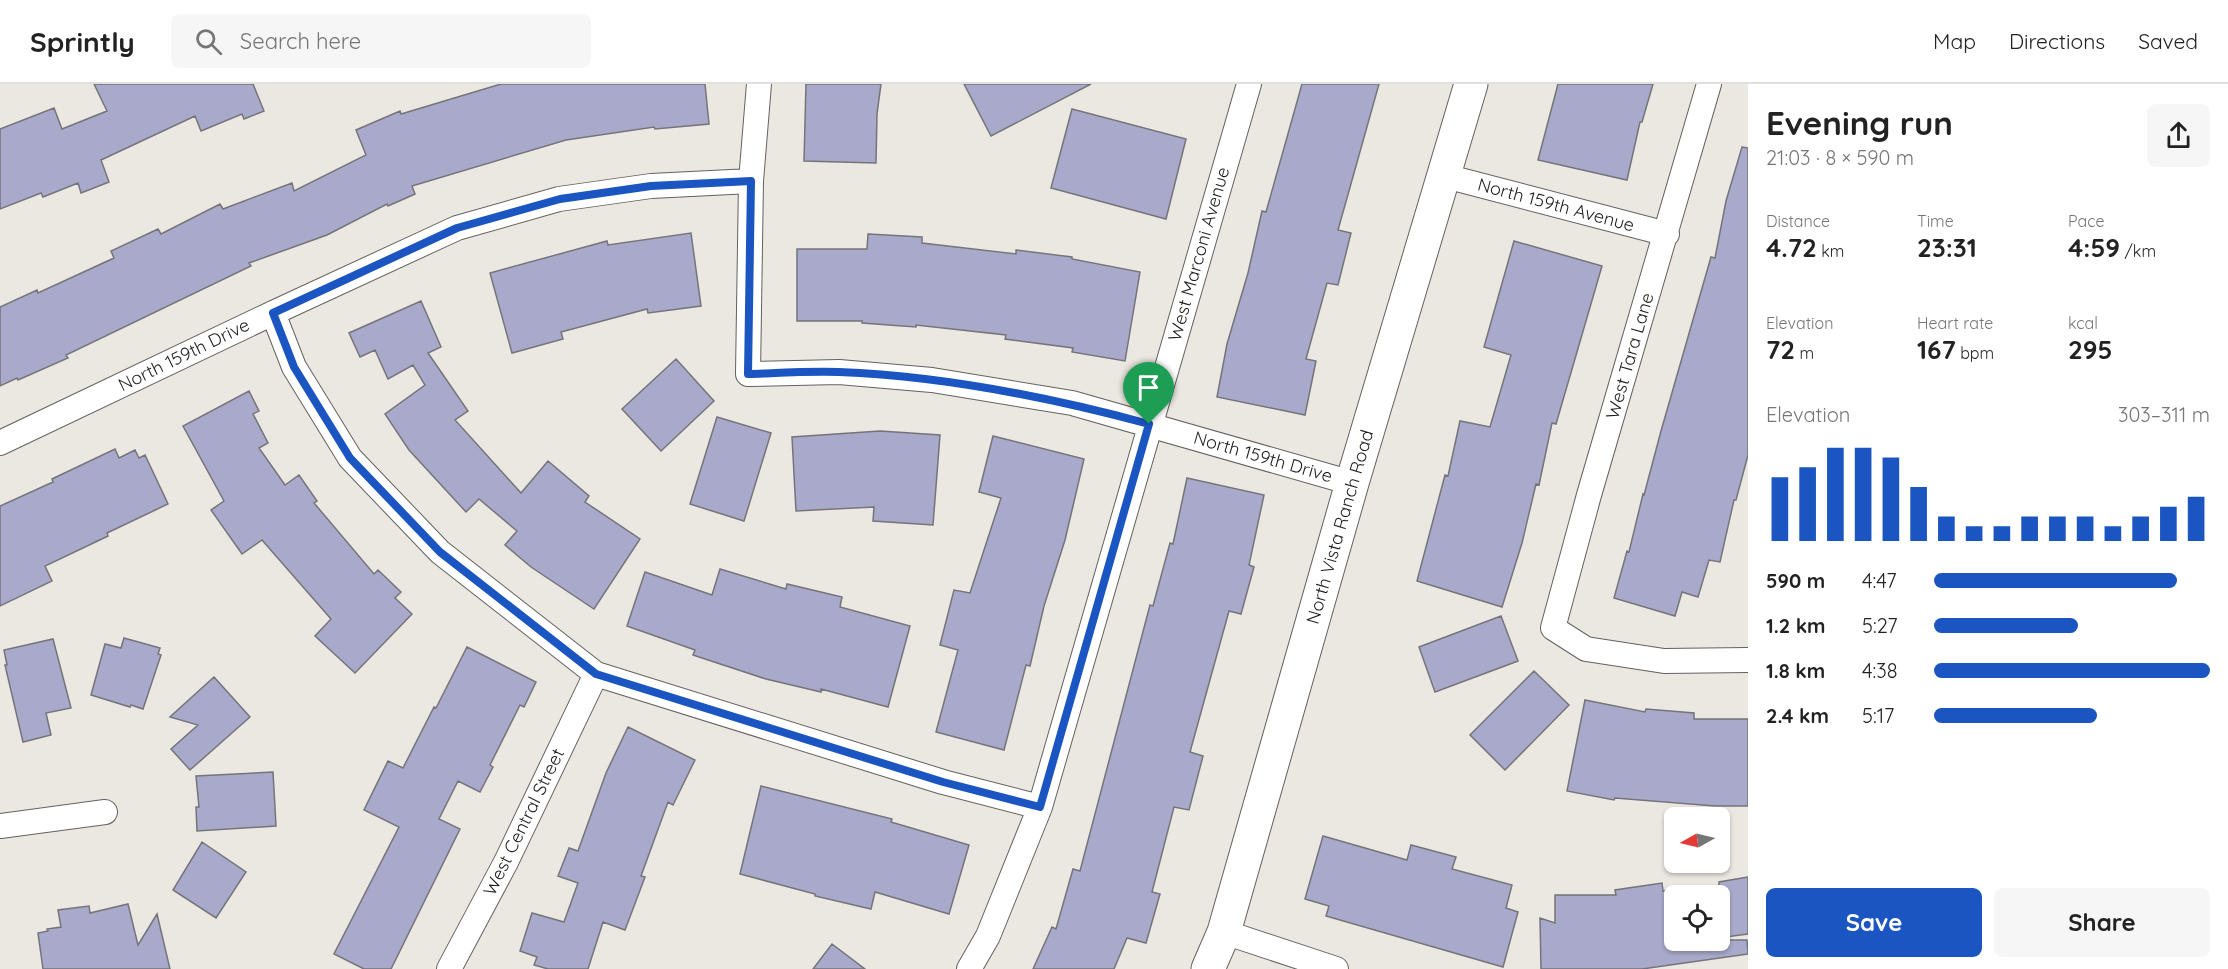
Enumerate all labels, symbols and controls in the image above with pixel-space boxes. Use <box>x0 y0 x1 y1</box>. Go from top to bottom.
search box <box>171 14 591 68</box>
text: Sprintly <box>30 24 135 59</box>
icon: search <box>192 25 225 58</box>
text: Search here <box>240 27 361 55</box>
text: Map <box>1933 28 1976 54</box>
text: Directions <box>2009 28 2105 54</box>
text: Saved <box>2138 28 2198 54</box>
text: Evening run <box>1766 102 1953 143</box>
button: share <box>2147 104 2210 167</box>
text: 21:03 · 8 × 590 m <box>1766 145 1914 170</box>
street label: West Marconi Avenue <box>1163 164 1234 344</box>
street label: North 159th Avenue <box>1475 173 1637 237</box>
text: Distance <box>1766 211 1830 231</box>
text: Time <box>1917 211 1954 231</box>
text: Pace <box>2068 211 2104 231</box>
text: 4.72 <box>1766 231 1817 264</box>
text: 23:31 <box>1917 231 1977 264</box>
text: 4:59 <box>2068 231 2120 264</box>
text: km <box>1817 241 1844 261</box>
text: /km <box>2120 241 2156 261</box>
street label: West Tara Lane <box>1601 290 1659 422</box>
street label: North 159th Drive <box>114 313 253 396</box>
text: Elevation <box>1766 313 1833 333</box>
text: Heart rate <box>1917 313 1993 333</box>
text: kcal <box>2068 313 2098 333</box>
text: 72 <box>1766 333 1795 366</box>
text: 167 <box>1917 333 1956 366</box>
text: 295 <box>2068 333 2113 366</box>
text: m <box>1795 343 1814 363</box>
text: bpm <box>1956 343 1994 363</box>
pin <box>1123 362 1174 424</box>
icon: arrive <box>1132 371 1165 404</box>
text: Elevation <box>1766 402 1850 427</box>
text: 303–311 m <box>2118 402 2210 427</box>
street label: North 159th Drive <box>1191 426 1335 487</box>
street label: North Vista Ranch Road <box>1301 427 1378 627</box>
text: 590 m <box>1766 568 1825 593</box>
text: 4:47 <box>1862 568 1896 593</box>
text: 1.2 km <box>1766 613 1826 638</box>
text: 5:27 <box>1862 613 1898 638</box>
text: 1.8 km <box>1766 658 1825 683</box>
text: 4:38 <box>1862 658 1898 683</box>
text: 2.4 km <box>1766 703 1829 728</box>
text: 5:17 <box>1862 703 1894 728</box>
street label: West Central Street <box>478 744 569 899</box>
north arrow <box>1664 807 1730 873</box>
map controls <box>1664 807 1730 951</box>
button: locate <box>1664 885 1730 951</box>
button: Save <box>1766 888 1982 957</box>
button: Share <box>1994 888 2210 957</box>

